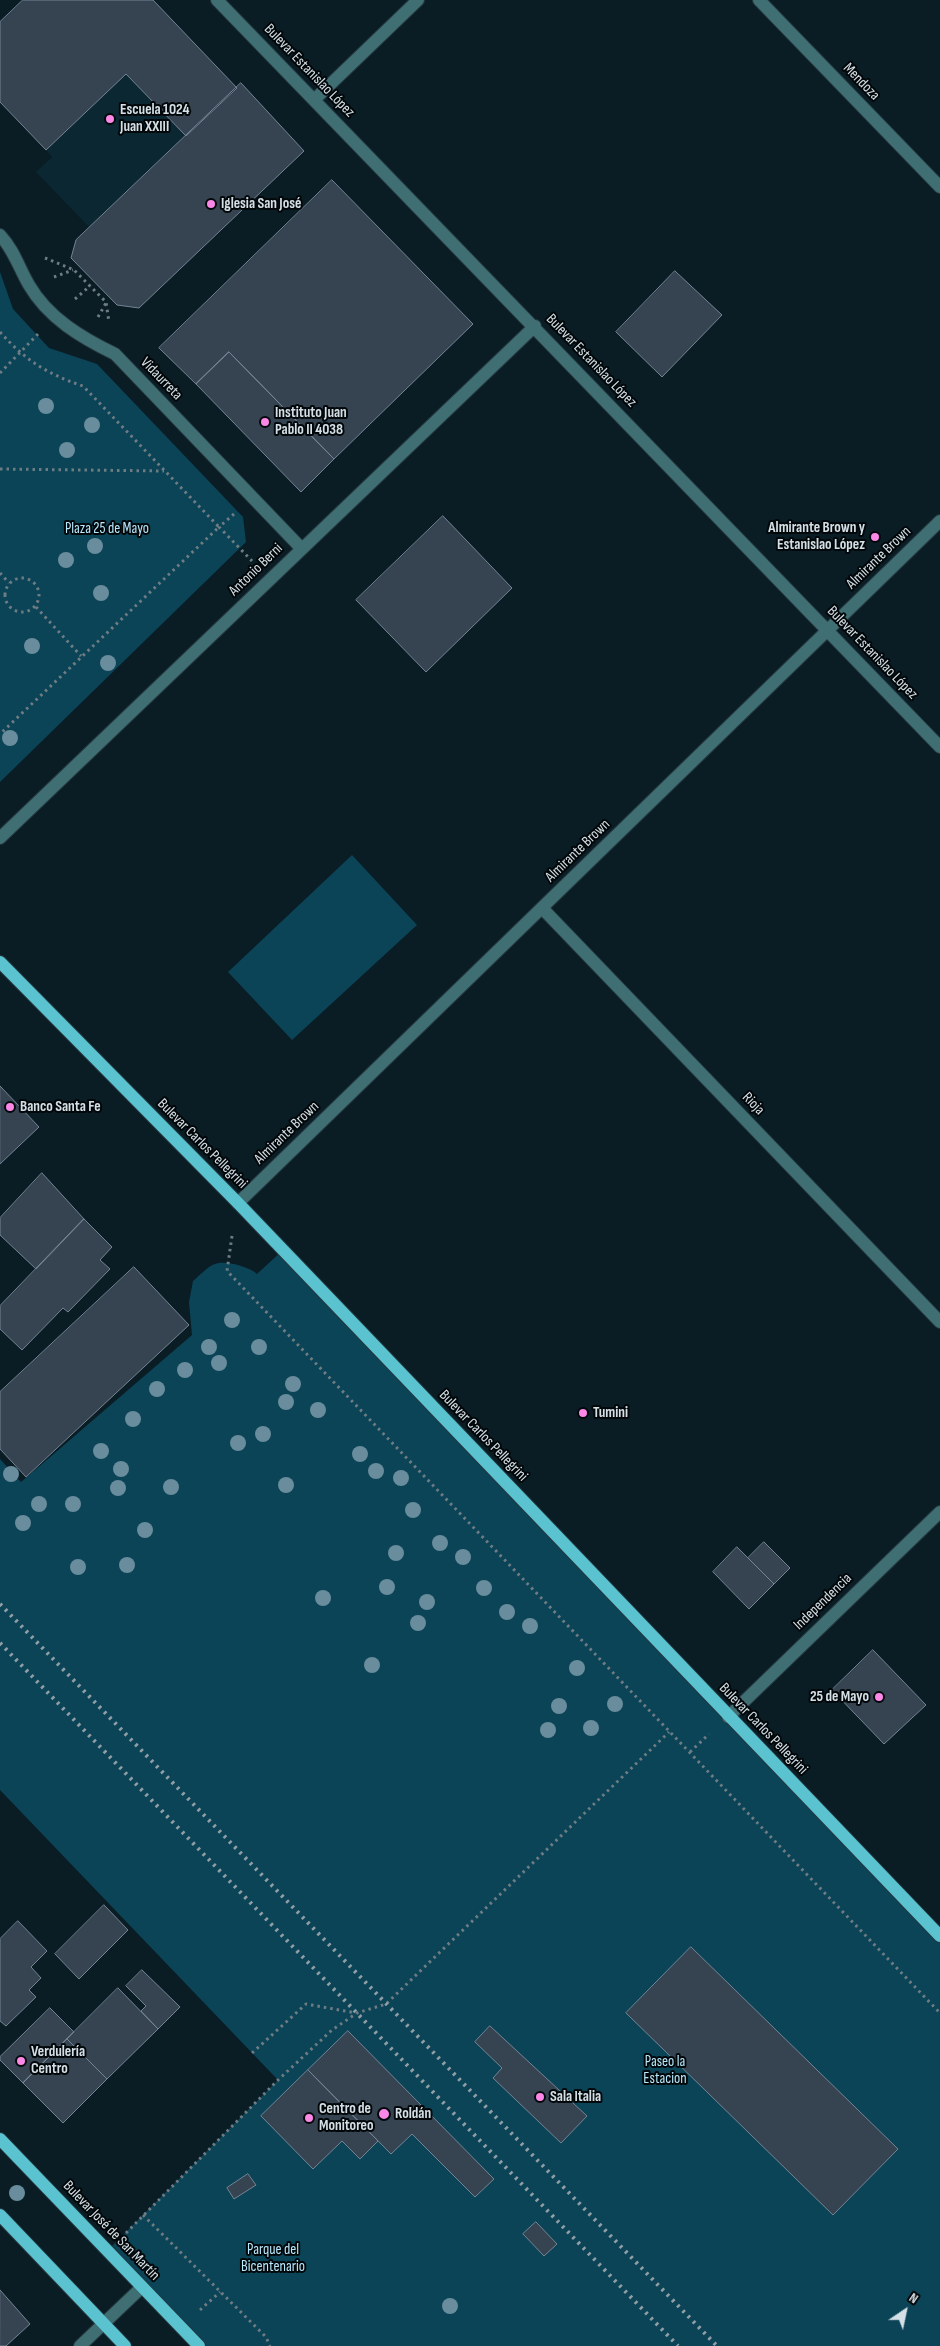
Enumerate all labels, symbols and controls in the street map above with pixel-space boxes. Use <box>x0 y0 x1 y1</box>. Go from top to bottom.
street label: Bulevar Estanislao López <box>260 21 358 121</box>
street label: Mendoza <box>839 60 883 104</box>
place label: Escuela 1024 Juan XXIII <box>120 101 190 136</box>
marker: Escuela 1024 Juan XXIII <box>104 113 116 125</box>
place label: Iglesia San José <box>221 195 301 213</box>
marker: Iglesia San José <box>205 198 217 210</box>
street label: Bulevar Estanislao López <box>542 311 640 411</box>
street label: Vidaurreta <box>136 354 186 404</box>
place label: Instituto Juan Pablo II 4038 <box>275 404 347 439</box>
marker: Instituto Juan Pablo II 4038 <box>259 416 271 428</box>
place label: Almirante Brown y Estanislao López <box>768 519 865 554</box>
park label: Plaza 25 de Mayo <box>65 520 149 538</box>
street label: Almirante Brown <box>843 523 915 593</box>
marker: Almirante Brown y Estanislao López <box>869 531 881 543</box>
street label: Antonio Berni <box>225 540 287 600</box>
street label: Bulevar Estanislao López <box>823 603 921 703</box>
street label: Almirante Brown <box>542 816 614 886</box>
street label: Rioja <box>738 1089 768 1119</box>
street label: Bulevar Carlos Pellegrini <box>153 1095 251 1193</box>
place label: Banco Santa Fe <box>20 1098 101 1116</box>
street label: Almirante Brown <box>251 1098 323 1168</box>
marker: Banco Santa Fe <box>4 1101 16 1113</box>
street label: Bulevar Carlos Pellegrini <box>435 1387 531 1485</box>
place label: Tumini <box>593 1404 628 1422</box>
marker: Tumini <box>577 1407 589 1419</box>
street label: Independencia <box>790 1570 856 1634</box>
street label: Bulevar Carlos Pellegrini <box>715 1680 811 1778</box>
place label: 25 de Mayo <box>810 1688 869 1706</box>
marker: 25 de Mayo <box>873 1691 885 1703</box>
place label: Verdulería Centro <box>31 2043 85 2078</box>
park label: Paseo la Estacion <box>643 2053 687 2088</box>
marker: Verdulería Centro <box>15 2055 27 2067</box>
place label: Sala Italia <box>550 2088 601 2106</box>
marker: Sala Italia <box>534 2091 546 2103</box>
place label: Centro de Monitoreo <box>319 2100 374 2135</box>
place label: Roldán <box>395 2105 431 2123</box>
marker: Roldán <box>377 2107 391 2121</box>
marker: Centro de Monitoreo <box>303 2112 315 2124</box>
street label: Bulevar José de San Martín <box>59 2177 163 2285</box>
park label: Parque del Bicentenario <box>241 2241 305 2276</box>
north arrow <box>880 2286 930 2336</box>
text: N <box>906 2289 922 2307</box>

